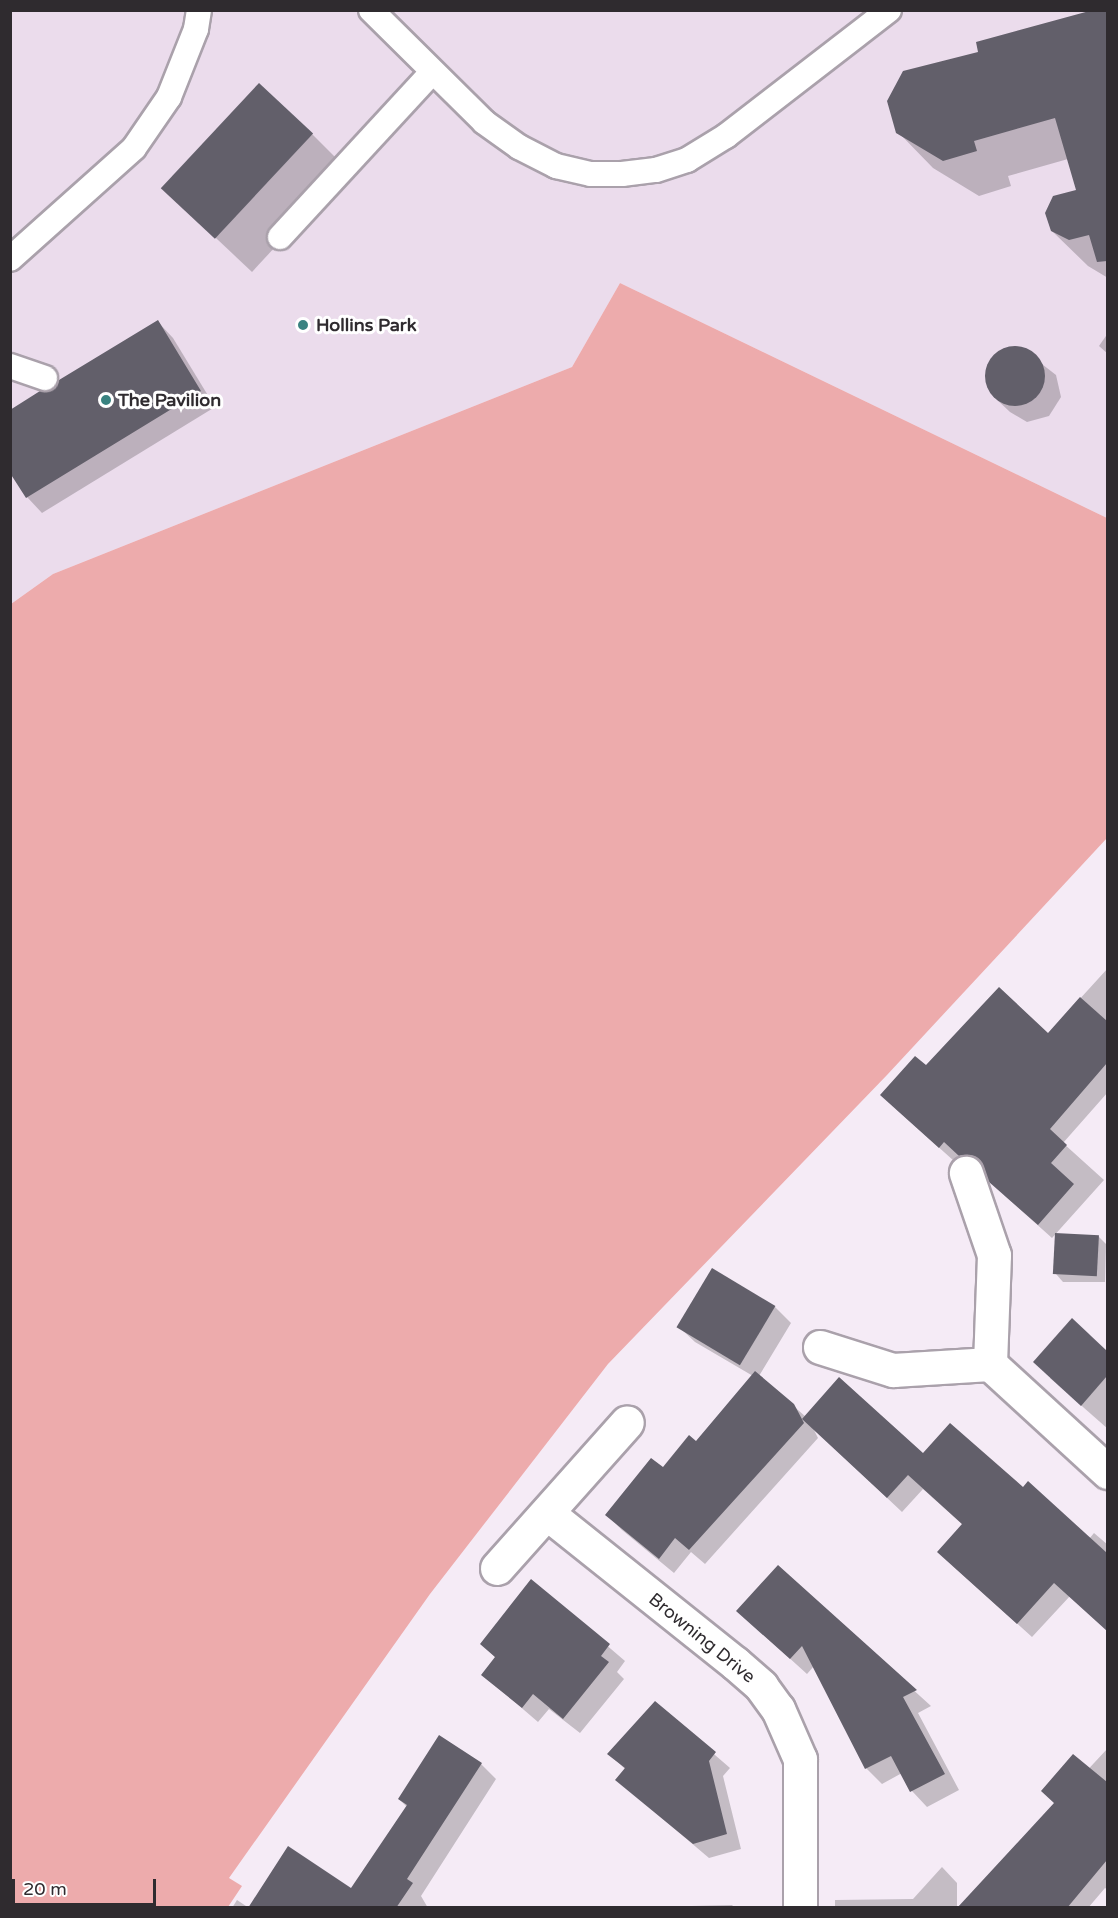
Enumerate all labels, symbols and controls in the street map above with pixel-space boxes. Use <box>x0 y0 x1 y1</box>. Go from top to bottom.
place label: Hollins Park <box>316 314 416 336</box>
marker: Hollins Park <box>294 316 312 334</box>
place label: The Pavilion <box>118 389 221 411</box>
marker: The Pavilion <box>99 393 113 407</box>
street label: Browning Drive <box>644 1588 760 1688</box>
scale bar <box>15 1867 159 1905</box>
text: 20 m <box>23 1878 67 1900</box>

